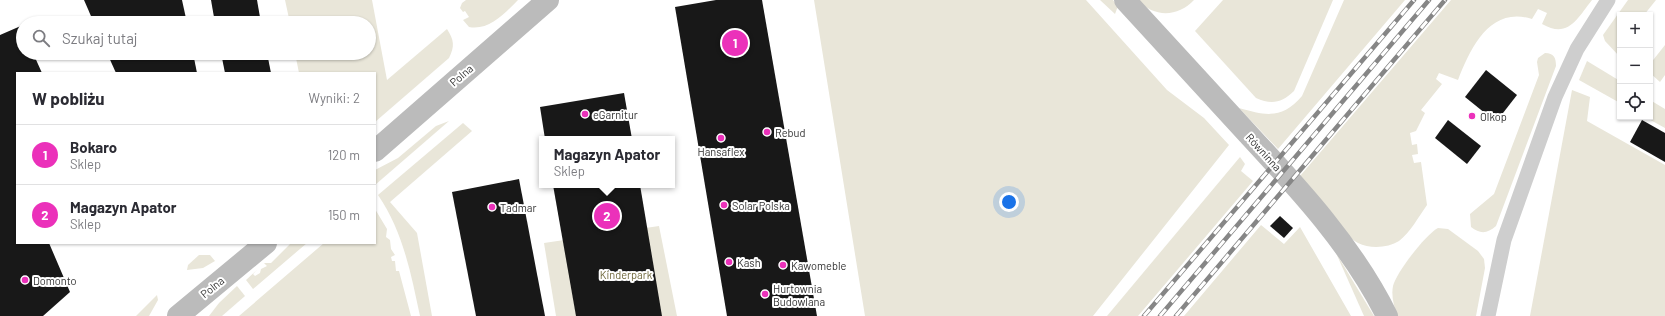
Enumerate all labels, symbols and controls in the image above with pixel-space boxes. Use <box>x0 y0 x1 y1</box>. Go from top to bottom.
map controls <box>1617 12 1653 120</box>
button: + <box>1617 12 1653 48</box>
search box <box>16 16 376 60</box>
icon: search <box>30 27 52 49</box>
pin: 1 <box>722 28 748 58</box>
text: Szukaj tutaj <box>62 29 138 47</box>
button: − <box>1617 48 1653 84</box>
street label: Polna <box>447 61 475 89</box>
button: locate <box>1617 84 1653 120</box>
text: W pobliżu <box>32 88 105 108</box>
text: Wyniki: 2 <box>309 90 360 106</box>
place label: eGarnitur <box>593 108 638 121</box>
marker: eGarnitur <box>580 109 590 119</box>
place label: Olkop <box>1480 110 1507 123</box>
marker: Olkop <box>1467 111 1477 121</box>
place label: Rebud <box>775 126 805 139</box>
marker: Rebud <box>762 127 772 137</box>
street label: Równinna <box>1244 130 1284 174</box>
marker: Hansaflex <box>716 133 726 143</box>
popup <box>539 136 675 188</box>
text: Bokaro <box>70 138 117 156</box>
text: Magazyn Apator <box>554 145 660 163</box>
place label: Hansaflex <box>697 145 745 158</box>
text: 1 <box>43 147 47 163</box>
text: 120 m <box>328 147 360 163</box>
text: Sklep <box>70 156 101 172</box>
text: Sklep <box>554 163 585 179</box>
your location <box>999 192 1019 212</box>
text: Magazyn Apator <box>70 198 177 216</box>
place label: Solar Polska <box>732 199 790 212</box>
marker: Solar Polska <box>719 200 729 210</box>
place label: Tadmar <box>500 201 536 214</box>
pin: 2 <box>594 201 620 231</box>
marker: Tadmar <box>487 202 497 212</box>
text: 2 <box>41 207 49 223</box>
text: 150 m <box>328 207 360 223</box>
text: Sklep <box>70 216 101 232</box>
place label: Kash <box>737 256 761 269</box>
marker: Kash <box>724 257 734 267</box>
place label: Kawomeble <box>791 259 846 272</box>
marker: Kawomeble <box>778 260 788 270</box>
park label: Kinderpark <box>600 268 653 281</box>
place label: Domonto <box>33 274 77 287</box>
street label: Polna <box>198 274 226 300</box>
marker: Domonto <box>20 275 30 285</box>
place label: Hurtownia Budowlana <box>773 282 825 308</box>
marker: Hurtownia Budowlana <box>760 289 770 299</box>

